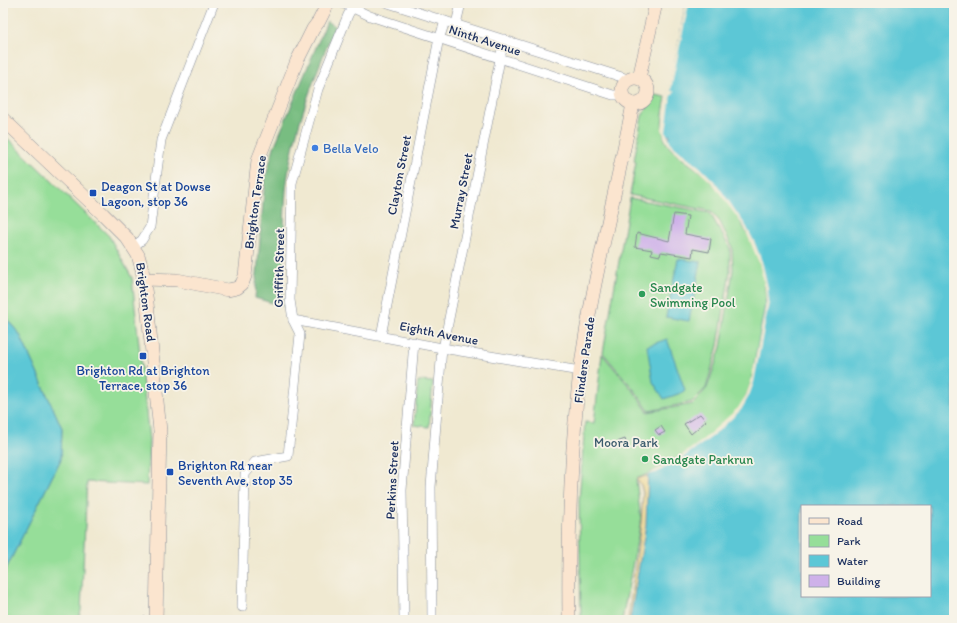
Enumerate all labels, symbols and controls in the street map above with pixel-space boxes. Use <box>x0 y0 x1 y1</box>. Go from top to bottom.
street label: Ninth Avenue <box>447 21 523 59</box>
street label: Clayton Street <box>384 134 414 216</box>
place label: Bella Velo <box>323 141 379 156</box>
marker: Bella Velo <box>310 143 320 153</box>
street label: Murray Street <box>446 151 476 230</box>
street label: Brighton Terrace <box>241 154 269 250</box>
place label: Deagon St at Dowse Lagoon, stop 36 <box>101 179 211 209</box>
marker: Deagon St at Dowse Lagoon, stop 36 <box>88 188 98 198</box>
street label: Griffith Street <box>271 228 287 308</box>
street label: Brighton Road <box>133 261 159 343</box>
place label: Sandgate Swimming Pool <box>650 280 736 310</box>
marker: Sandgate Swimming Pool <box>637 289 647 299</box>
street label: Flinders Parade <box>571 316 597 404</box>
street label: Eighth Avenue <box>398 318 480 348</box>
marker: Brighton Rd at Brighton Terrace, stop 36 <box>138 351 148 361</box>
place label: Brighton Rd at Brighton Terrace, stop 36 <box>76 363 210 393</box>
park label: Moora Park <box>594 435 658 450</box>
street label: Perkins Street <box>382 440 402 520</box>
place label: Sandgate Parkrun <box>653 452 753 467</box>
marker: Sandgate Parkrun <box>640 454 650 464</box>
place label: Brighton Rd near Seventh Ave, stop 35 <box>178 458 293 488</box>
marker: Brighton Rd near Seventh Ave, stop 35 <box>165 467 175 477</box>
legend <box>801 505 931 597</box>
text: Road <box>837 514 863 528</box>
text: Park <box>837 534 861 548</box>
text: Water <box>837 554 868 568</box>
text: Building <box>837 574 881 588</box>

